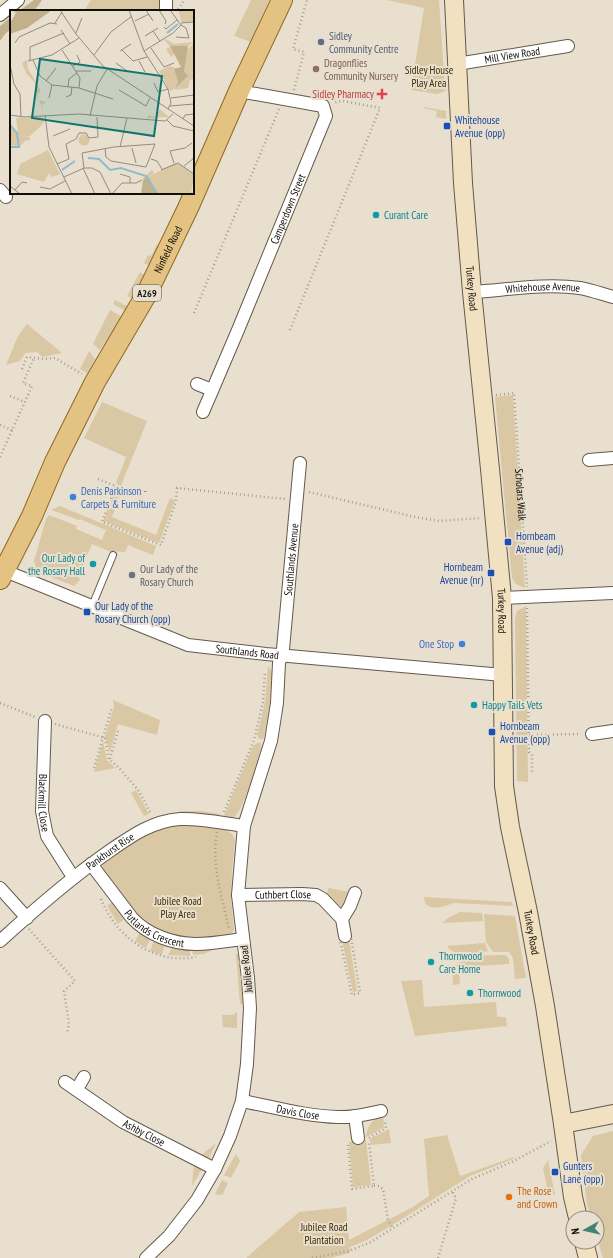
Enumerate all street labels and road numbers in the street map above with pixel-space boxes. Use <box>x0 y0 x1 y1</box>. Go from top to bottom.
street label: Mill View Road <box>484 44 541 66</box>
street label: Camperdown Street <box>267 172 308 246</box>
street label: Ninfield Road <box>151 223 185 276</box>
street label: Turkey Road <box>463 265 481 312</box>
street label: Whitehouse Avenue <box>505 279 581 296</box>
road number: A269 <box>133 285 161 301</box>
street label: Scholars Walk <box>512 468 530 522</box>
street label: Southlands Avenue <box>281 522 301 596</box>
street label: Turkey Road <box>494 588 509 634</box>
street label: Southlands Road <box>215 641 280 662</box>
street label: Blackmill Close <box>35 774 53 833</box>
street label: Pankhurst Rise <box>83 829 137 873</box>
street label: Cuthbert Close <box>255 887 312 902</box>
street label: Putlands Crescent <box>121 907 185 950</box>
street label: Turkey Road <box>521 909 543 956</box>
street label: Jubilee Road <box>237 945 256 994</box>
street label: Davis Close <box>275 1101 321 1123</box>
street label: Ashby Close <box>121 1116 168 1149</box>

